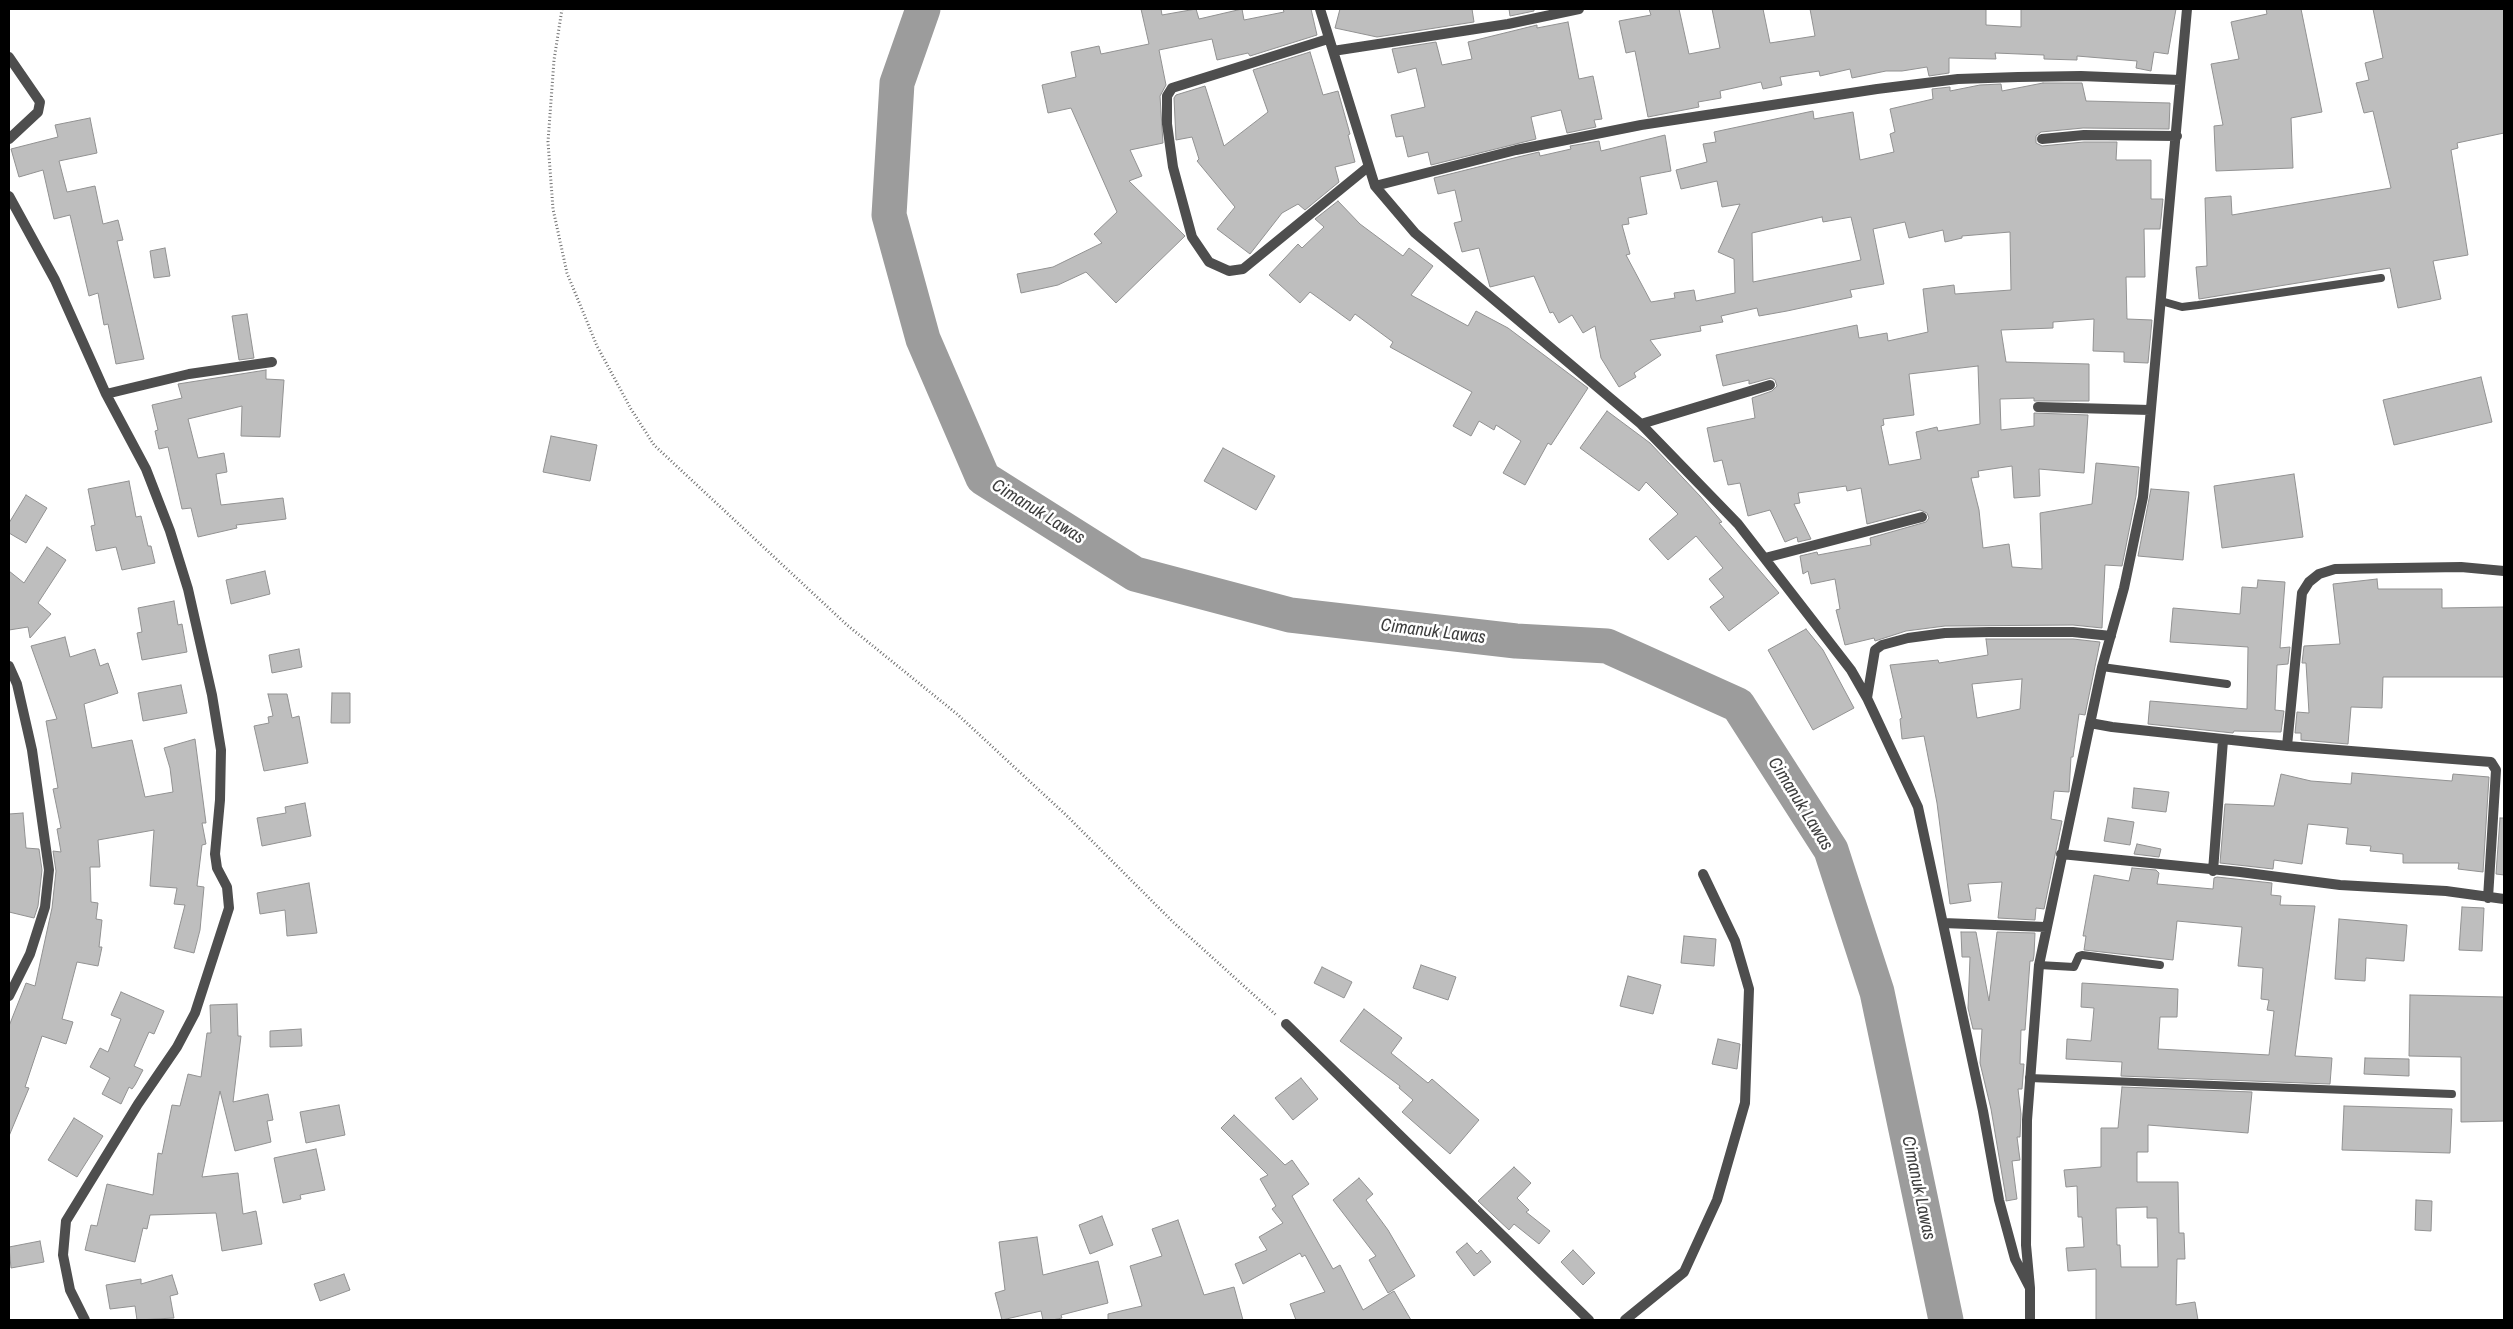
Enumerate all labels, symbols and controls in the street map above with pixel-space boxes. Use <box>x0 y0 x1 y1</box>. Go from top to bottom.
water label: Cimanuk Lawas <box>987 475 1089 549</box>
water label: Cimanuk Lawas <box>1379 615 1487 649</box>
water label: Cimanuk Lawas <box>1763 753 1837 855</box>
water label: Cimanuk Lawas <box>1896 1134 1940 1242</box>

